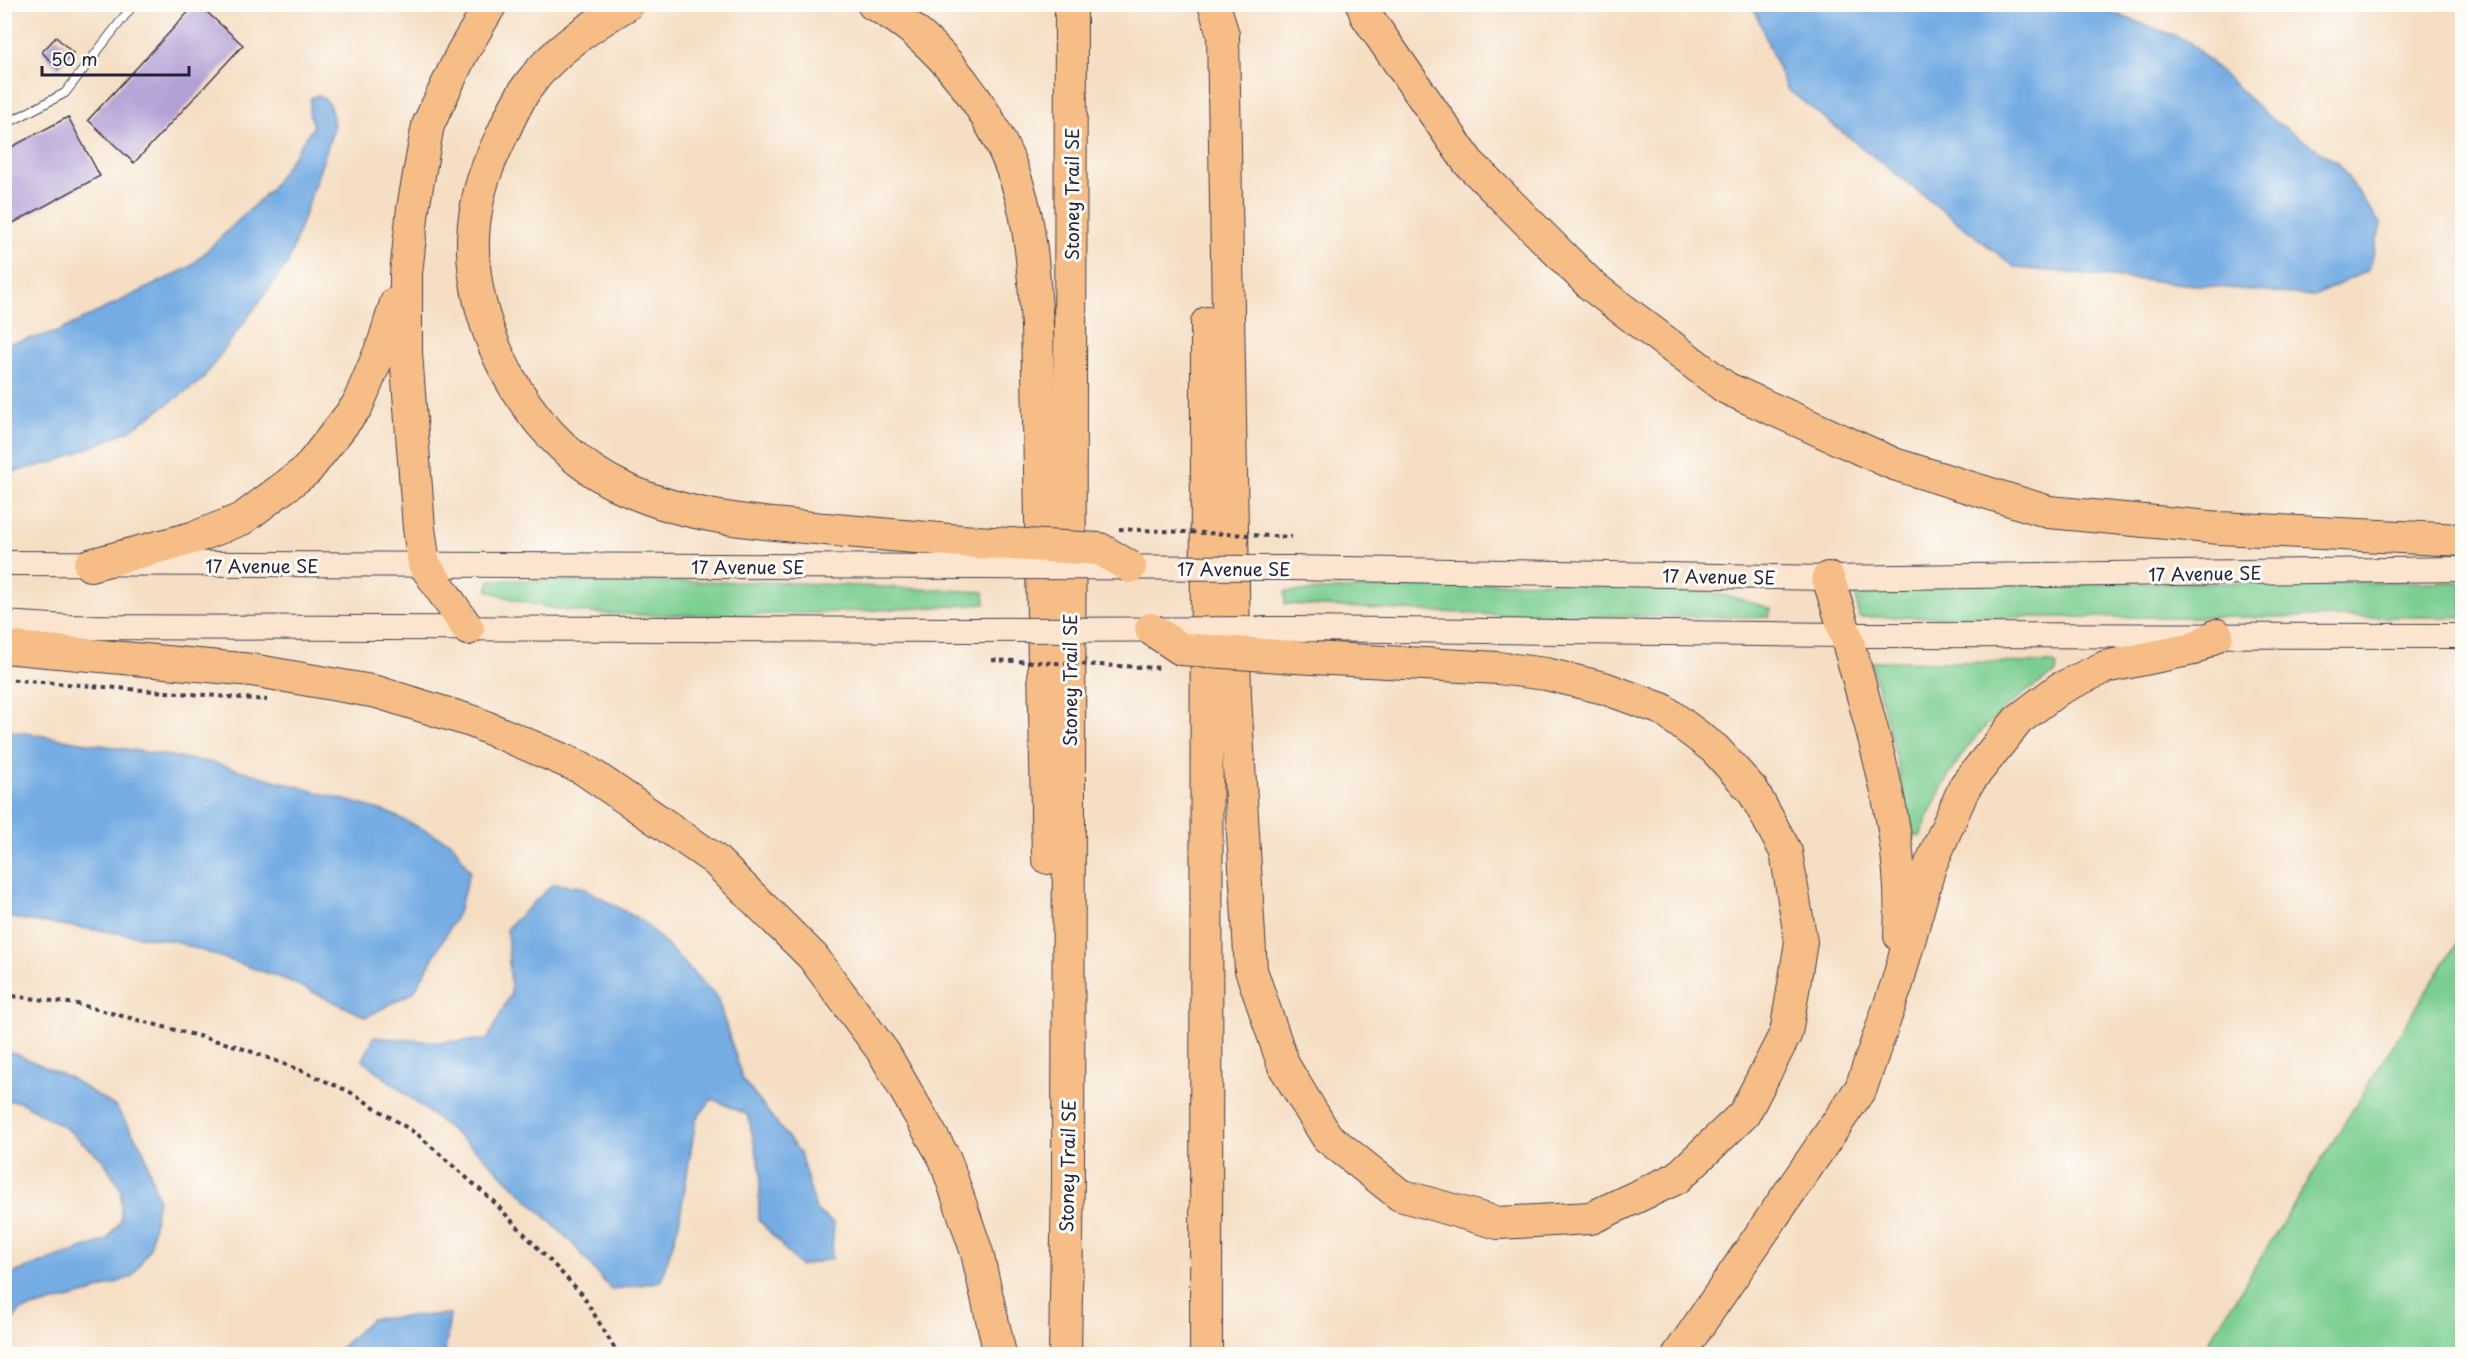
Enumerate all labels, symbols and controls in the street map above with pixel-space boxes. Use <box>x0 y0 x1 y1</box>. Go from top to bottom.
scale bar <box>42 39 189 77</box>
text: 50 m <box>51 45 98 72</box>
street label: Stoney Trail SE <box>1058 128 1085 260</box>
street label: 17 Avenue SE <box>205 552 319 579</box>
street label: 17 Avenue SE <box>691 553 805 580</box>
street label: 17 Avenue SE <box>1177 555 1291 582</box>
street label: 17 Avenue SE <box>2148 559 2262 587</box>
street label: 17 Avenue SE <box>1662 562 1776 590</box>
street label: Stoney Trail SE <box>1056 614 1083 746</box>
street label: Stoney Trail SE <box>1052 1099 1082 1233</box>

